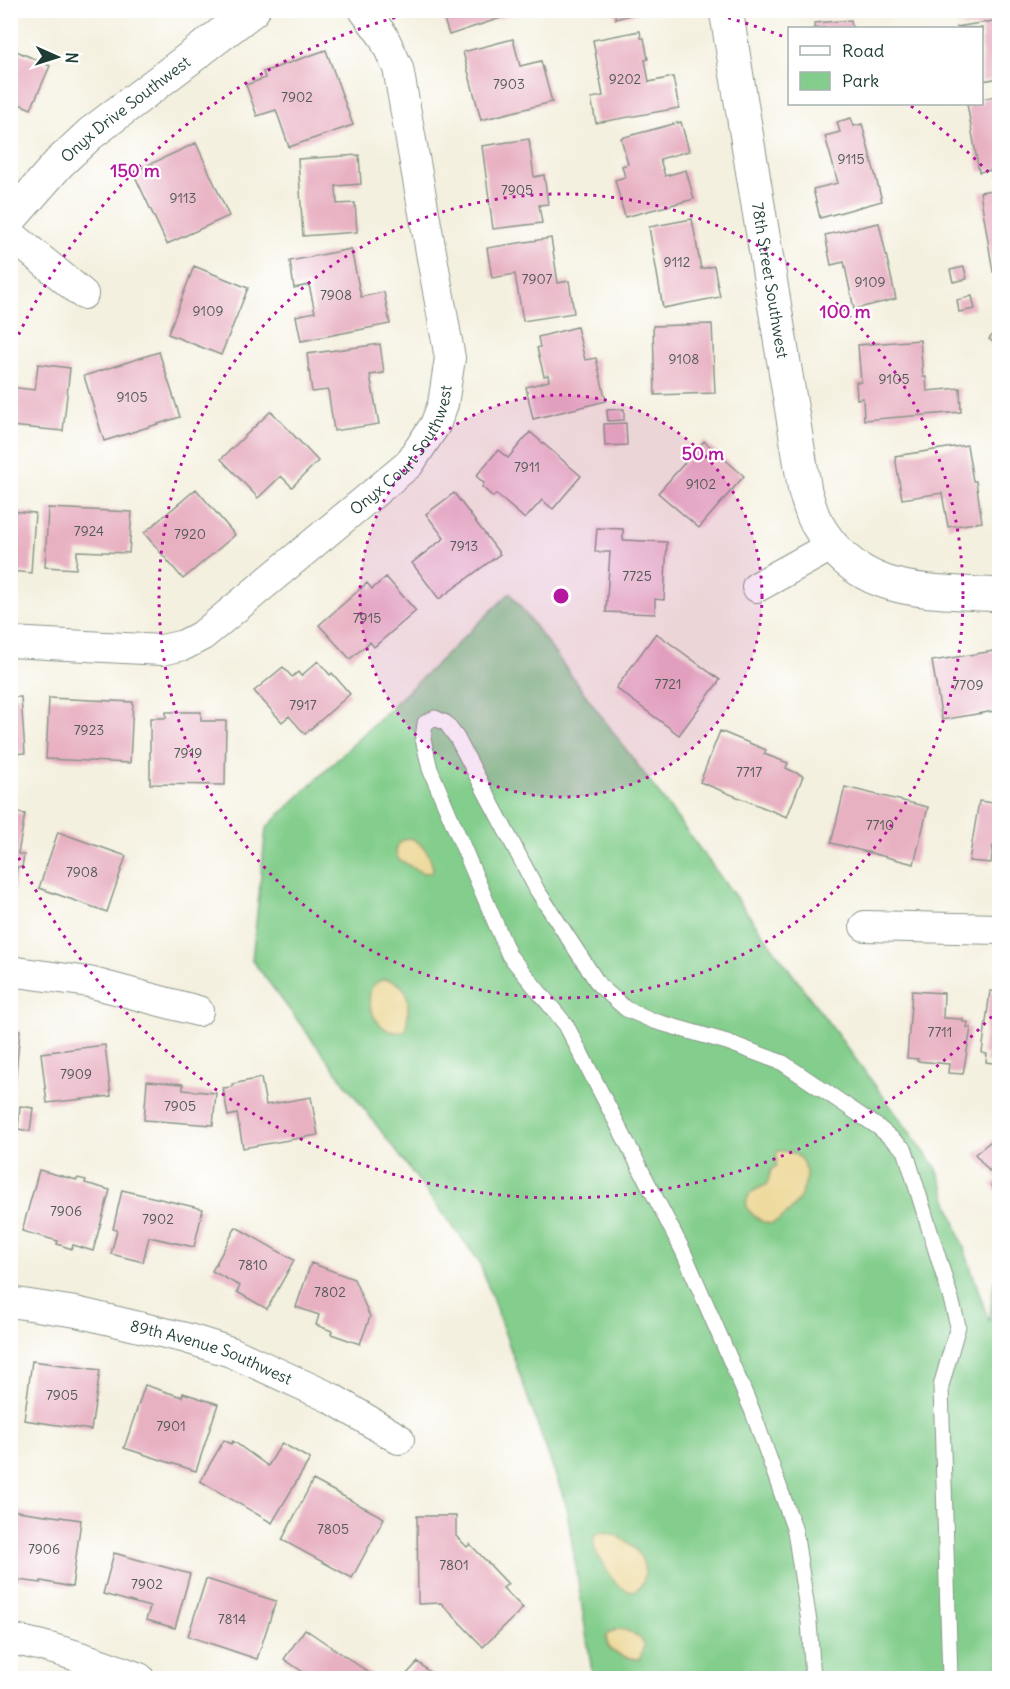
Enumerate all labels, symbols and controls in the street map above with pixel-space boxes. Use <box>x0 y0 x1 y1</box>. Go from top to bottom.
north arrow <box>27 27 87 87</box>
legend <box>788 27 983 105</box>
text: Road <box>842 39 885 62</box>
street label: Onyx Drive Southwest <box>56 51 194 166</box>
text: N <box>62 52 82 64</box>
text: Park <box>842 69 879 92</box>
house number: 9202 <box>609 70 642 88</box>
house number: 7903 <box>493 75 525 93</box>
house number: 7902 <box>281 88 313 106</box>
house number: 9115 <box>837 150 865 168</box>
text: 150 m <box>110 159 160 182</box>
house number: 7905 <box>501 181 533 199</box>
house number: 9113 <box>169 189 197 207</box>
street label: 78th Street Southwest <box>748 201 793 360</box>
house number: 9112 <box>664 253 691 271</box>
house number: 7907 <box>522 270 553 288</box>
house number: 9109 <box>855 273 885 291</box>
house number: 7908 <box>320 286 352 304</box>
text: 100 m <box>820 300 871 323</box>
house number: 9109 <box>193 302 223 320</box>
house number: 9108 <box>669 350 699 368</box>
house number: 9105 <box>879 370 909 388</box>
street label: Onyx Court Southwest <box>345 383 456 519</box>
house number: 9105 <box>117 388 147 406</box>
text: 50 m <box>682 442 724 465</box>
house number: 7911 <box>514 458 540 476</box>
house number: 9102 <box>686 475 717 493</box>
house number: 7924 <box>74 522 104 540</box>
house number: 7920 <box>174 525 206 543</box>
house number: 7913 <box>450 537 478 555</box>
house number: 7725 <box>622 567 652 585</box>
centre of rings <box>551 586 571 606</box>
house number: 7915 <box>353 609 381 627</box>
house number: 7721 <box>655 675 681 693</box>
house number: 7709 <box>953 676 983 694</box>
house number: 7917 <box>289 696 317 714</box>
house number: 7923 <box>74 721 104 739</box>
house number: 7919 <box>174 744 202 762</box>
house number: 7717 <box>736 763 762 781</box>
house number: 7710 <box>866 816 894 834</box>
house number: 7908 <box>66 863 98 881</box>
house number: 7711 <box>928 1023 952 1041</box>
house number: 7909 <box>60 1065 92 1083</box>
house number: 7905 <box>164 1097 196 1115</box>
house number: 7906 <box>50 1202 82 1220</box>
house number: 7902 <box>142 1210 174 1228</box>
house number: 7810 <box>238 1256 268 1274</box>
house number: 7802 <box>314 1283 346 1301</box>
street label: 89th Avenue Southwest <box>128 1315 296 1389</box>
house number: 7905 <box>46 1386 78 1404</box>
house number: 7901 <box>156 1417 186 1435</box>
house number: 7805 <box>317 1520 349 1538</box>
house number: 7906 <box>28 1540 60 1558</box>
house number: 7801 <box>439 1556 469 1574</box>
house number: 7902 <box>131 1575 163 1593</box>
house number: 7814 <box>218 1610 246 1628</box>

